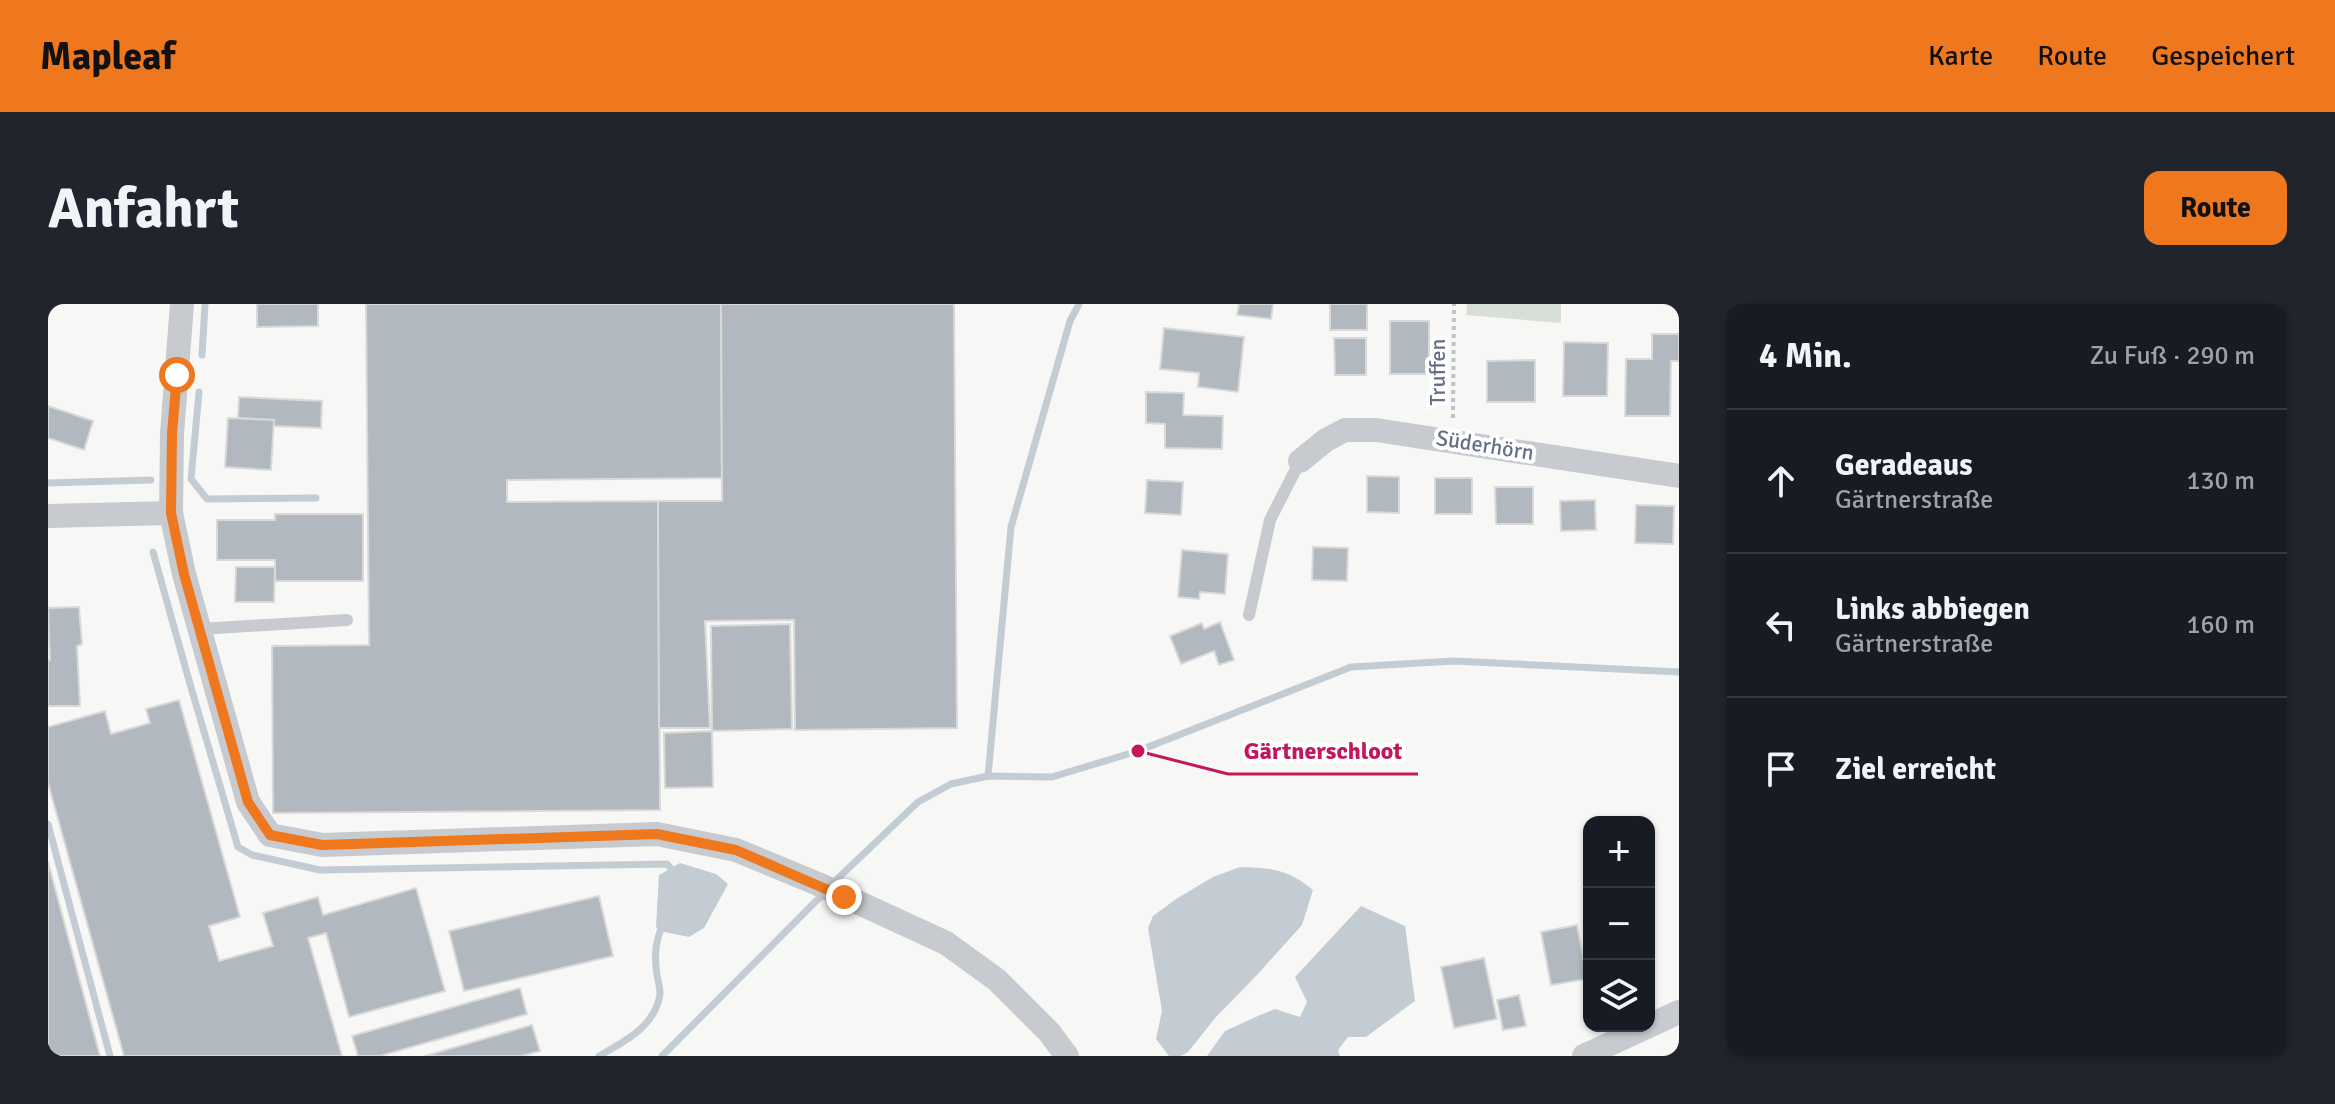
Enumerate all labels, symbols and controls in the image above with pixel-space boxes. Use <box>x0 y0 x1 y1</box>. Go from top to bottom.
text: Mapleaf <box>40 33 175 80</box>
text: Karte <box>1928 39 1993 73</box>
text: Route <box>2037 39 2107 73</box>
text: Gespeichert <box>2151 39 2295 73</box>
button: Route <box>2144 171 2287 245</box>
text: Anfahrt <box>48 174 239 243</box>
text: 4 Min. <box>1759 335 1852 377</box>
street label: Truffen <box>1424 339 1451 405</box>
text: Zu Fuß · 290 m <box>2090 340 2255 372</box>
route start <box>159 357 195 393</box>
street label: Süderhörn <box>1434 424 1536 466</box>
text: Geradeaus <box>1835 447 1973 484</box>
icon: ahead <box>1759 459 1803 503</box>
text: 130 m <box>2186 465 2255 497</box>
text: Gärtnerstraße <box>1835 484 1993 516</box>
text: Links abbiegen <box>1835 591 2030 628</box>
icon: left <box>1759 603 1803 647</box>
text: 160 m <box>2186 609 2255 641</box>
text: Gärtnerstraße <box>1835 628 1993 660</box>
callout: Gärtnerschloot <box>1228 726 1418 774</box>
text: Gärtnerschloot <box>1244 736 1402 766</box>
icon: arrive <box>1759 747 1803 791</box>
text: Ziel erreicht <box>1835 751 1996 788</box>
map controls <box>1583 816 1655 1032</box>
button: + <box>1583 816 1655 888</box>
route end <box>826 879 862 915</box>
button: − <box>1583 888 1655 960</box>
button: layers <box>1583 960 1655 1032</box>

